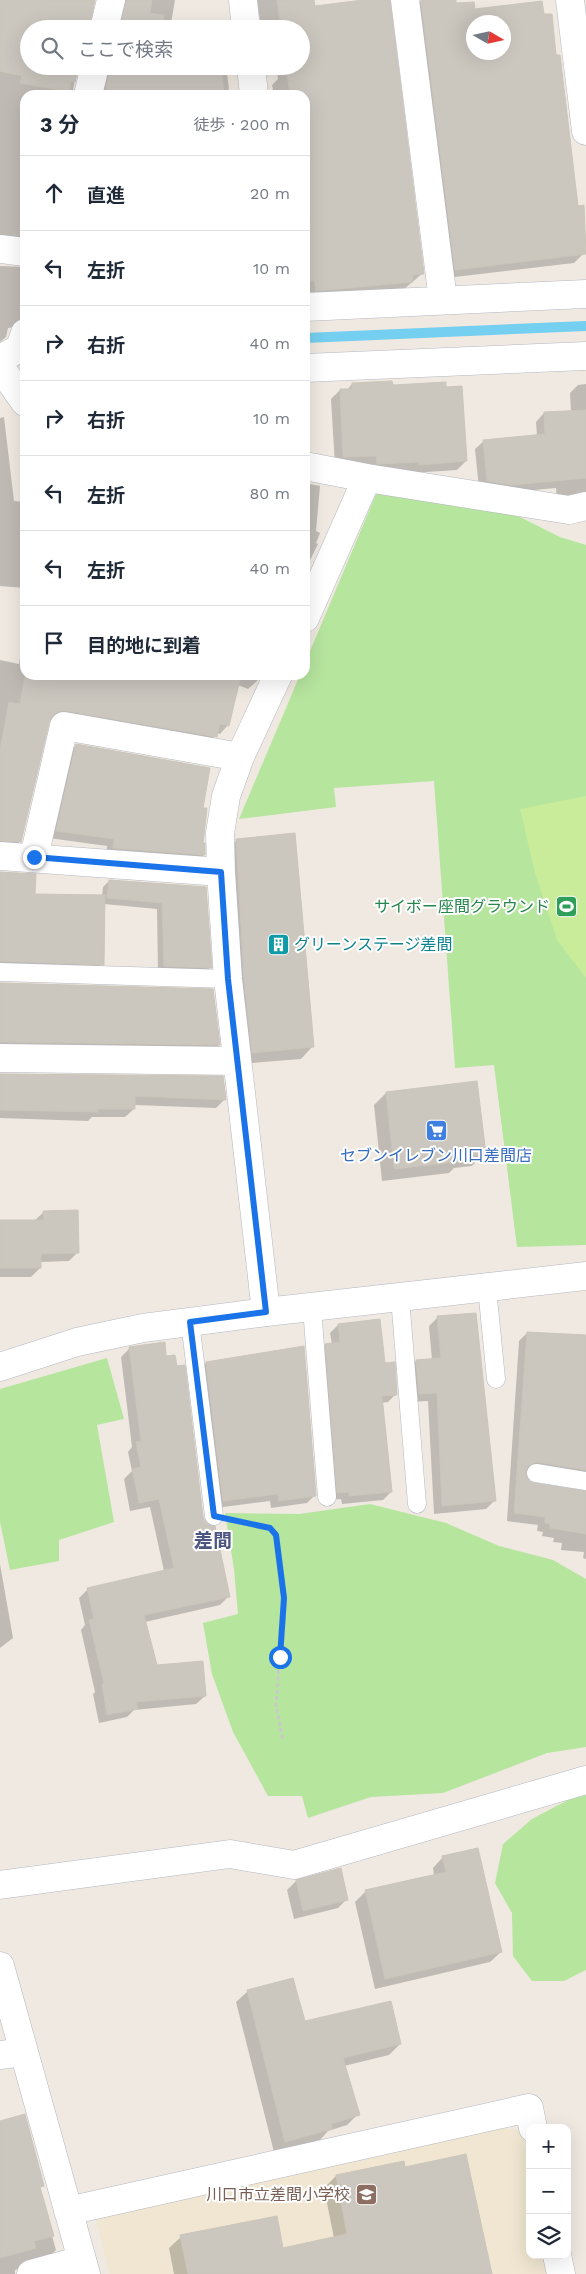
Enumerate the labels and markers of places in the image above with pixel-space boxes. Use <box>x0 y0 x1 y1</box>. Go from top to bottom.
sports icon: サイボー座間グラウンド <box>554 894 578 918</box>
place label: サイボー座間グラウンド <box>374 897 550 916</box>
building icon: グリーンステージ差間 <box>266 932 290 956</box>
place label: グリーンステージ差間 <box>294 935 453 954</box>
supermarket icon: セブンイレブン川口差間店 <box>424 1119 448 1143</box>
place label: セブンイレブン川口差間店 <box>340 1146 532 1165</box>
school or university icon: 川口市立差間小学校 <box>354 2182 378 2206</box>
place label: 川口市立差間小学校 <box>206 2185 350 2204</box>

